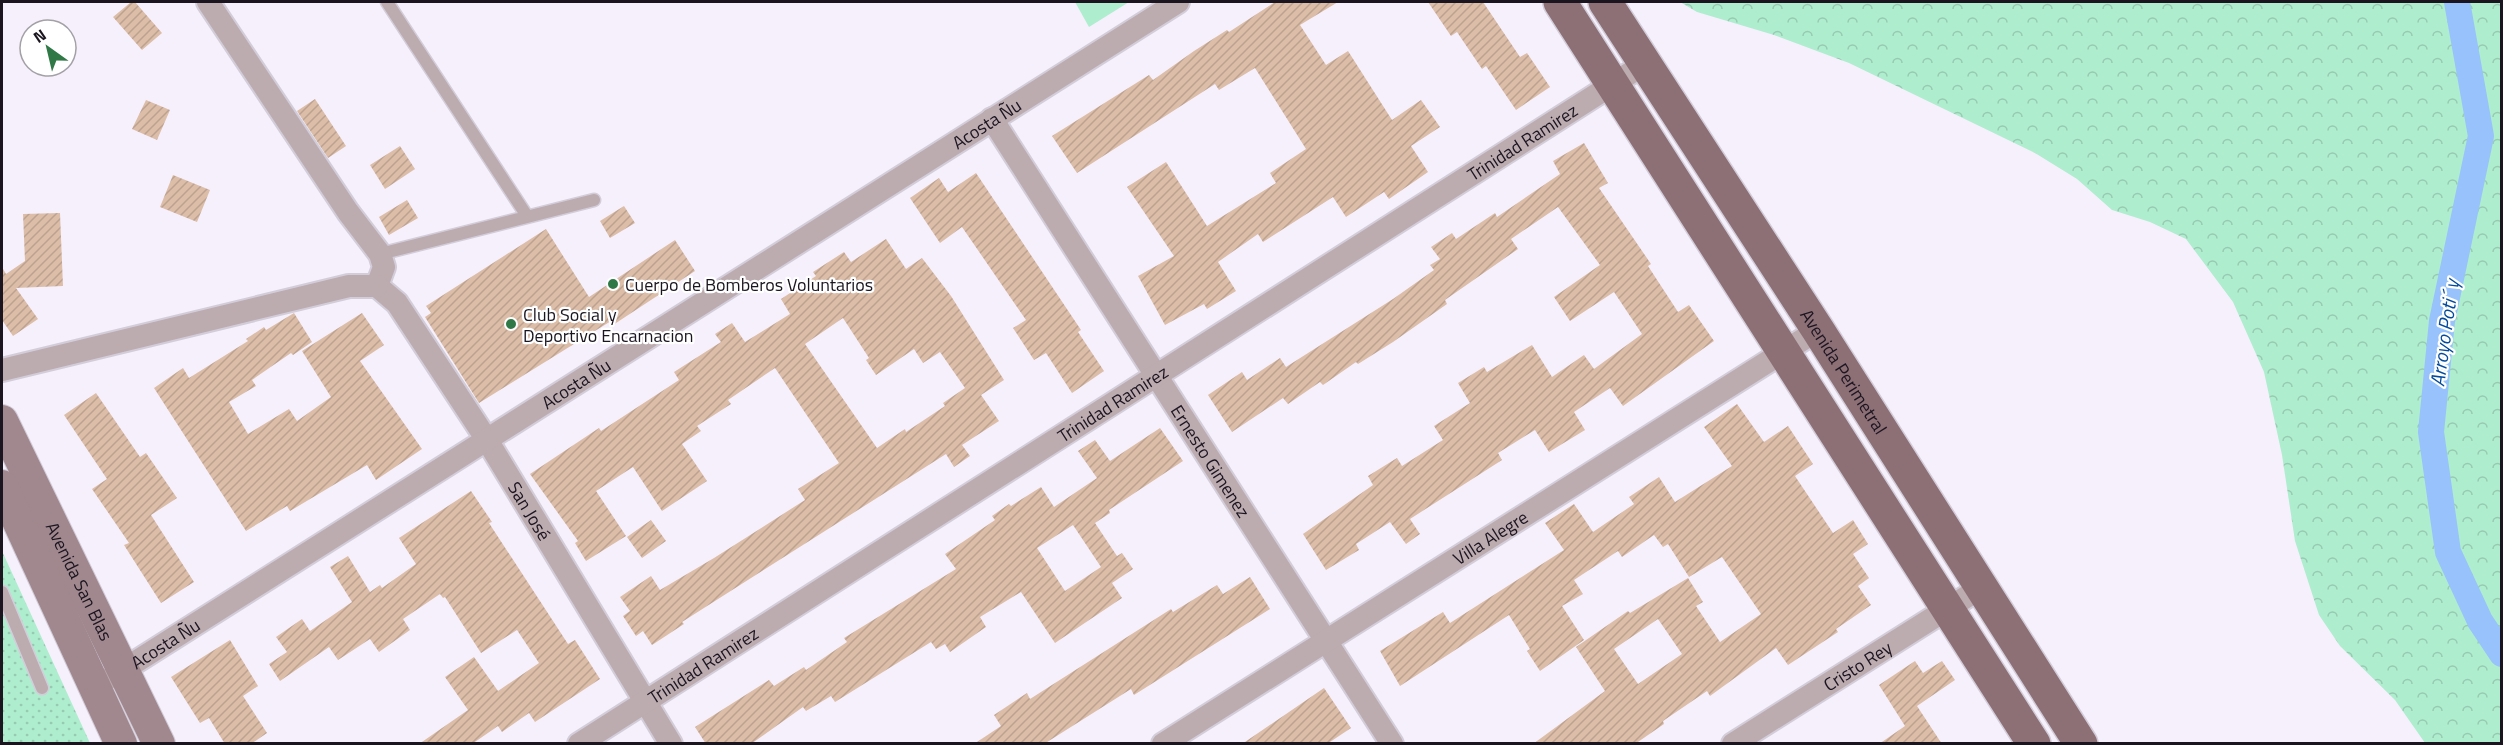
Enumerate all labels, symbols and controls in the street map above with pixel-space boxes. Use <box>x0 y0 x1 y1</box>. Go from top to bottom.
north arrow <box>18 18 78 78</box>
text: N <box>28 23 51 49</box>
street label: Acosta Ñu <box>947 91 1026 155</box>
street label: Trinidad Ramirez <box>1462 97 1583 187</box>
place label: Cuerpo de Bomberos Voluntarios <box>625 271 873 298</box>
water label: Arroyo Poti´y <box>2421 276 2467 388</box>
marker: Cuerpo de Bomberos Voluntarios <box>606 277 620 291</box>
place label: Club Social y Deportivo Encarnacion <box>523 301 694 349</box>
street label: Avenida Perimetral <box>1794 303 1894 439</box>
marker: Club Social y Deportivo Encarnacion <box>504 317 518 331</box>
street label: Acosta Ñu <box>536 351 616 415</box>
street label: Trinidad Ramirez <box>1052 358 1173 449</box>
street label: Ernesto Gimenez <box>1165 399 1257 523</box>
street label: San José <box>502 476 558 545</box>
street label: Villa Alegre <box>1447 503 1533 571</box>
street label: Avenida San Blas <box>39 517 120 645</box>
street label: Acosta Ñu <box>125 611 205 675</box>
street label: Trinidad Ramirez <box>642 620 763 710</box>
street label: Cristo Rey <box>1818 634 1897 697</box>

